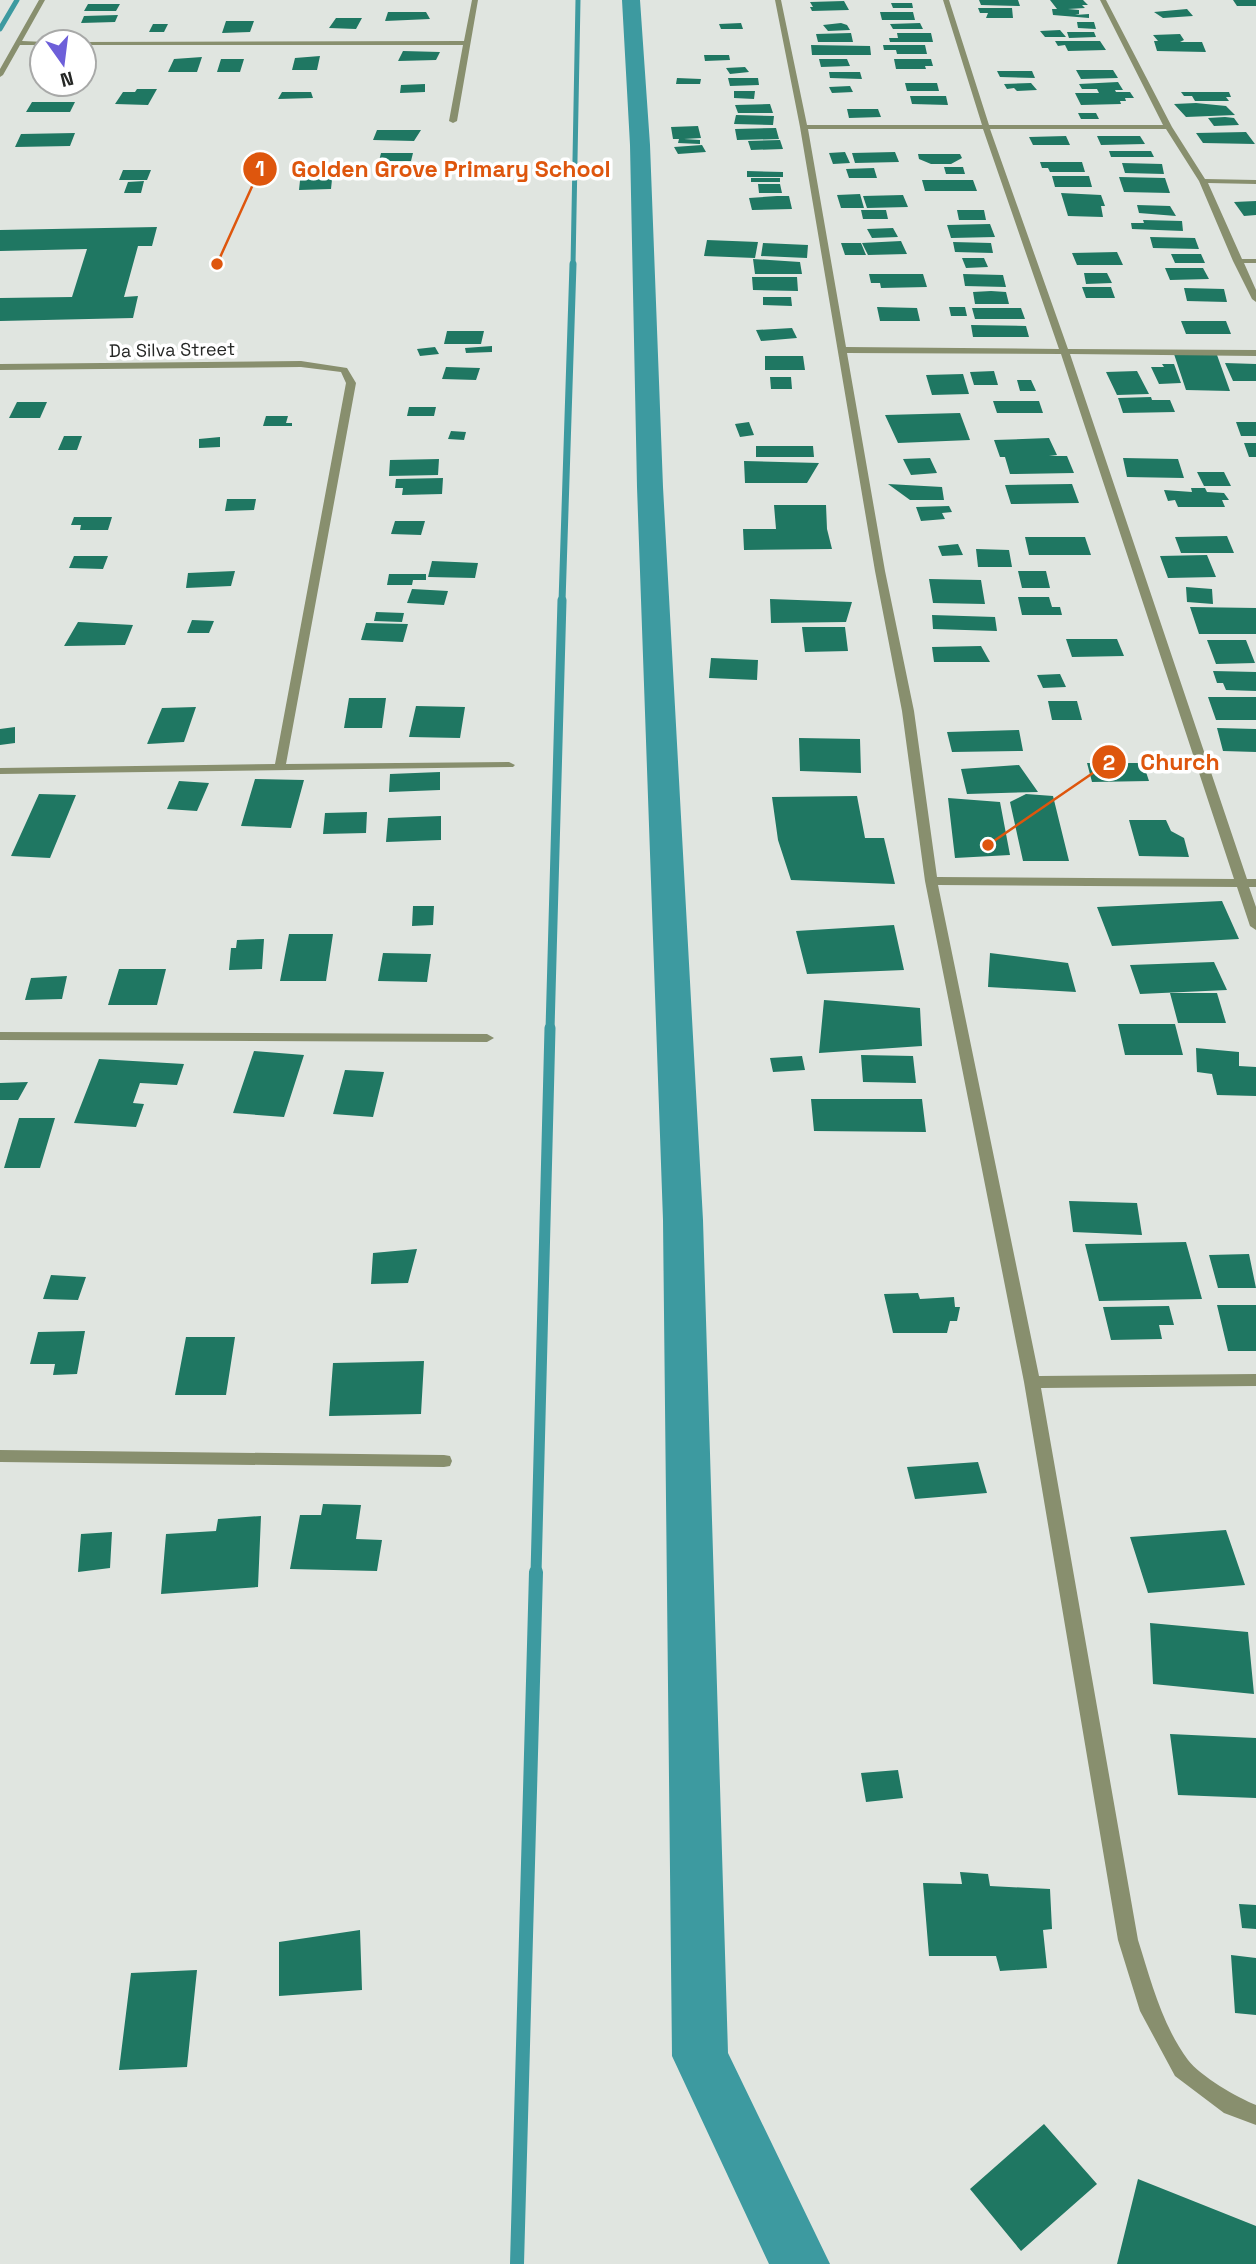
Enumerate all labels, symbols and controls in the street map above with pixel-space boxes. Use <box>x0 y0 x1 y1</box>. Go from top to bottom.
north arrow <box>28 28 98 98</box>
text: N <box>58 65 76 93</box>
callout: Golden Grove Primary School <box>242 147 624 191</box>
text: Golden Grove Primary School <box>291 154 611 184</box>
text: 1 <box>255 155 265 182</box>
street label: Da Silva Street <box>109 337 235 362</box>
callout: Church <box>1091 740 1234 784</box>
text: Church <box>1140 747 1220 777</box>
text: 2 <box>1103 749 1115 776</box>

